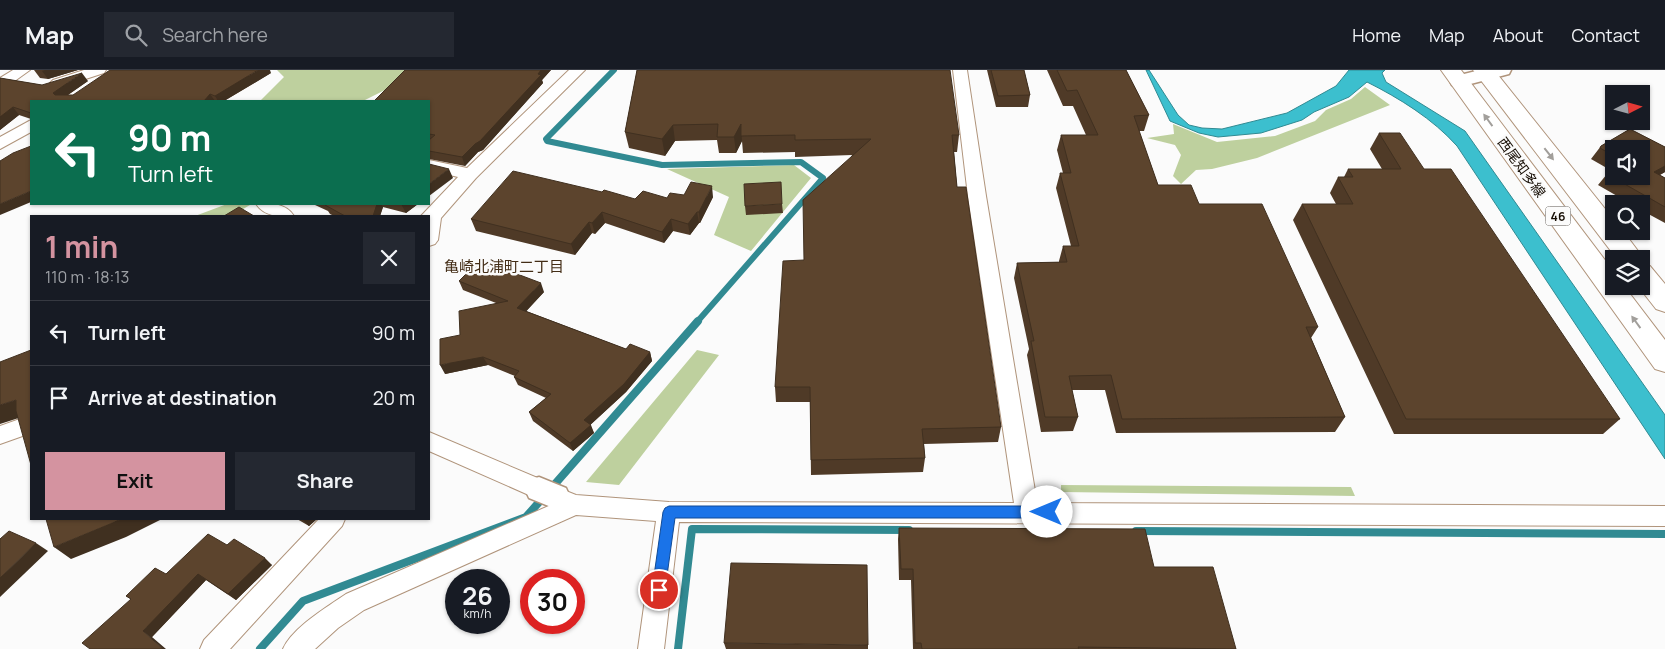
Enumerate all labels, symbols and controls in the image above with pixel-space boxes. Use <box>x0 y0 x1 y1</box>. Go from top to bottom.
search box <box>104 12 454 57</box>
text: Map <box>25 18 74 51</box>
icon: search <box>122 21 150 49</box>
text: Search here <box>162 22 268 48</box>
text: Home <box>1352 23 1401 47</box>
text: Map <box>1429 23 1465 47</box>
text: About <box>1493 23 1543 47</box>
text: Contact <box>1571 23 1640 47</box>
north arrow <box>1605 85 1650 130</box>
map controls <box>1605 85 1650 295</box>
one-way arrow <box>1483 113 1493 127</box>
text: 90 m <box>128 114 211 162</box>
icon: left <box>45 120 110 185</box>
street label: 西尾知多線 <box>1494 133 1550 201</box>
button: sound <box>1605 140 1650 185</box>
one-way arrow <box>1543 147 1554 160</box>
text: Turn left <box>128 159 213 189</box>
button: search <box>1605 195 1650 240</box>
road number: 46 <box>1546 206 1570 226</box>
text: 1 min <box>45 226 118 267</box>
button: close <box>363 232 415 284</box>
button: layers <box>1605 250 1650 295</box>
district label: 亀崎北浦町二丁目 <box>444 256 564 277</box>
text: 110 m · 18:13 <box>45 266 129 288</box>
one-way arrow <box>1631 315 1641 329</box>
icon: left <box>45 319 73 347</box>
text: Turn left <box>88 320 166 346</box>
text: 90 m <box>372 320 415 346</box>
icon: arrive <box>45 384 73 412</box>
text: Arrive at destination <box>88 385 277 411</box>
text: 20 m <box>373 385 415 411</box>
button: Exit <box>45 452 225 510</box>
button: Share <box>235 452 415 510</box>
position arrow <box>1020 485 1072 537</box>
speed limit sign: 30 <box>520 569 585 634</box>
pin <box>638 569 680 611</box>
icon: arrive <box>645 576 673 604</box>
text: 26 <box>462 578 493 613</box>
text: km/h <box>464 605 491 622</box>

